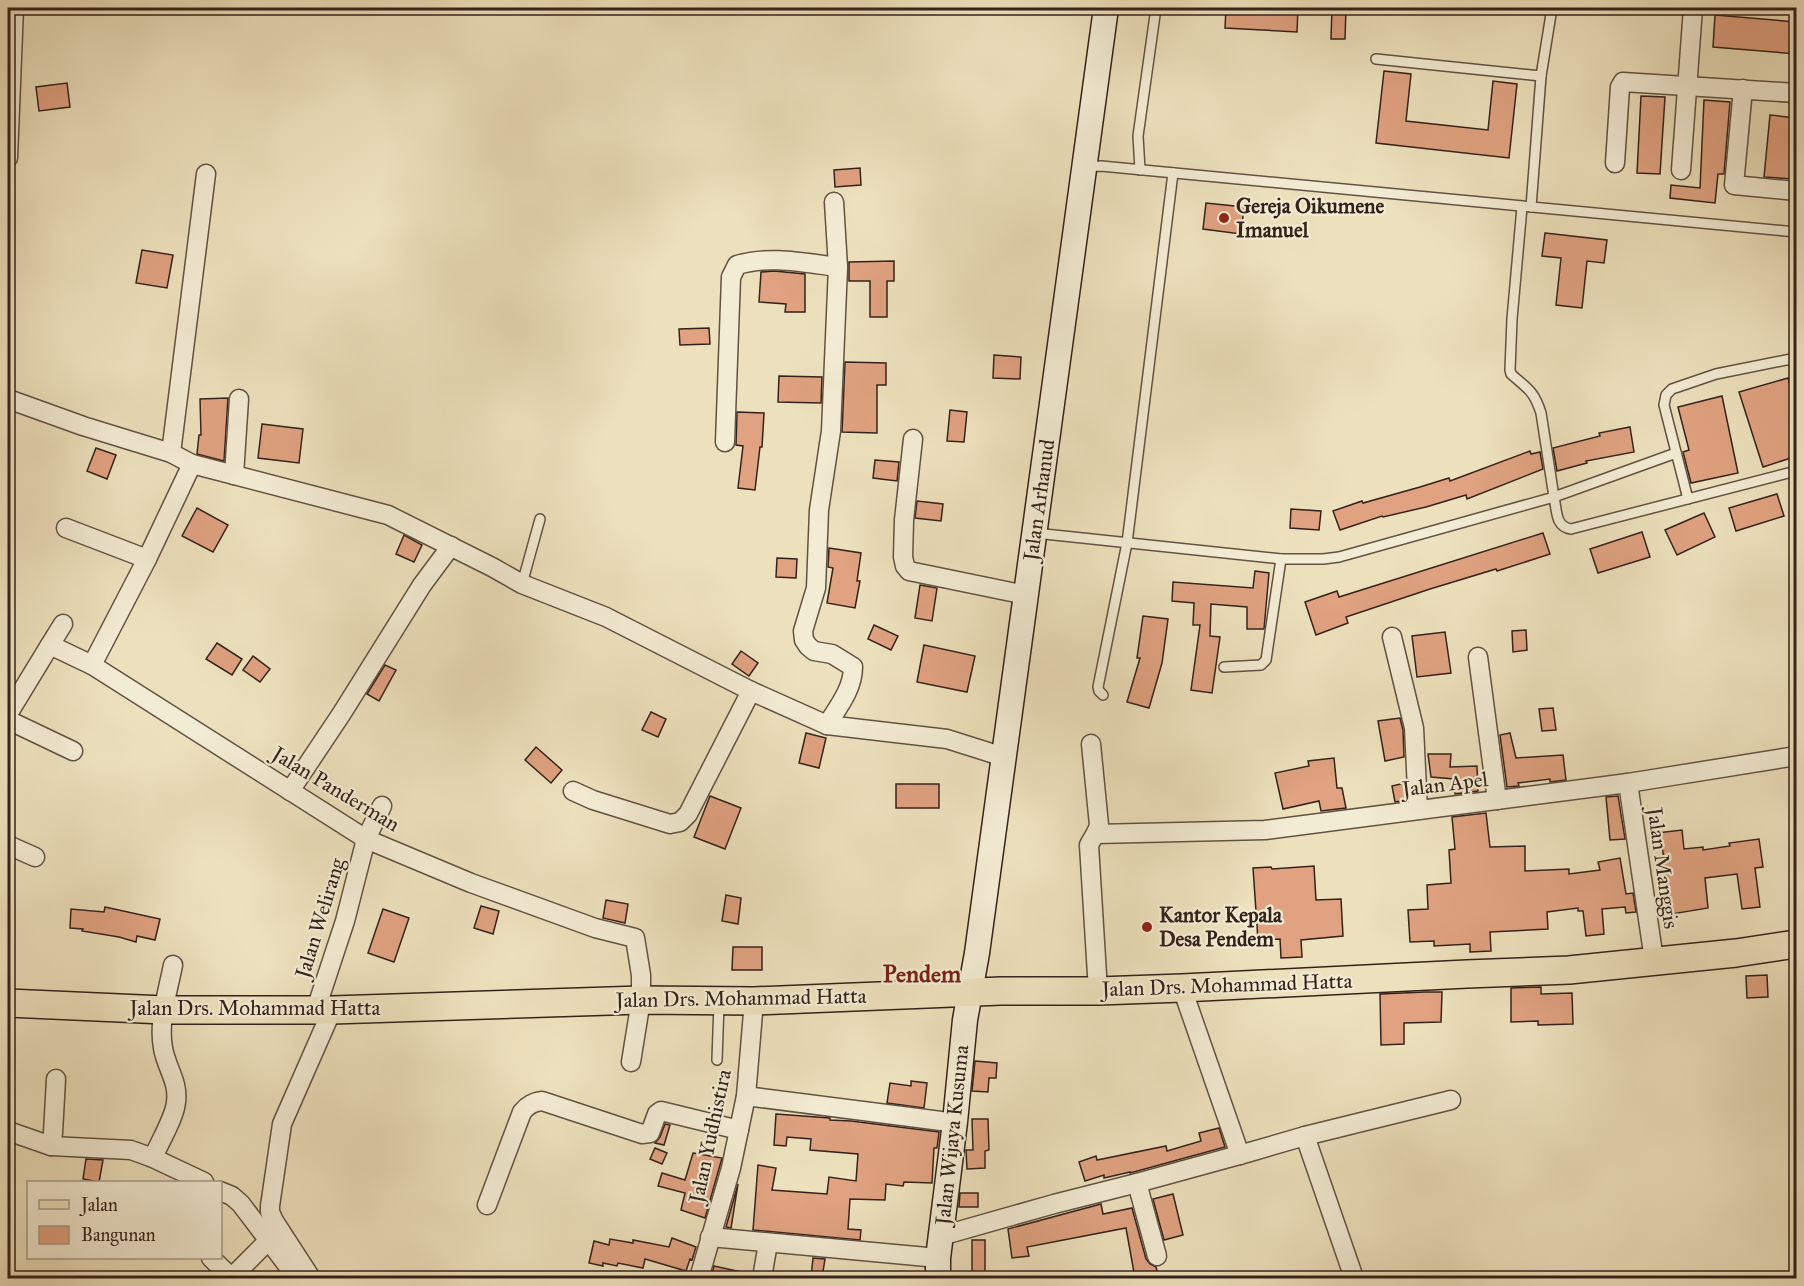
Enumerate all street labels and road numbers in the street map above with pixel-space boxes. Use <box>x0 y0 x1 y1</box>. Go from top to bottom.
street label: Jalan Arhanud <box>1017 437 1060 565</box>
street label: Jalan Panderman <box>266 740 404 837</box>
street label: Jalan Apel <box>1399 766 1490 802</box>
street label: Jalan Manggis <box>1641 804 1684 930</box>
street label: Jalan Welirang <box>289 854 351 983</box>
street label: Jalan Drs. Mohammad Hatta <box>1099 968 1353 1002</box>
street label: Jalan Drs. Mohammad Hatta <box>613 983 867 1013</box>
street label: Jalan Drs. Mohammad Hatta <box>128 995 381 1021</box>
street label: Jalan Wijaya Kusuma <box>929 1044 974 1228</box>
street label: Jalan Yudhistira <box>683 1067 737 1207</box>

